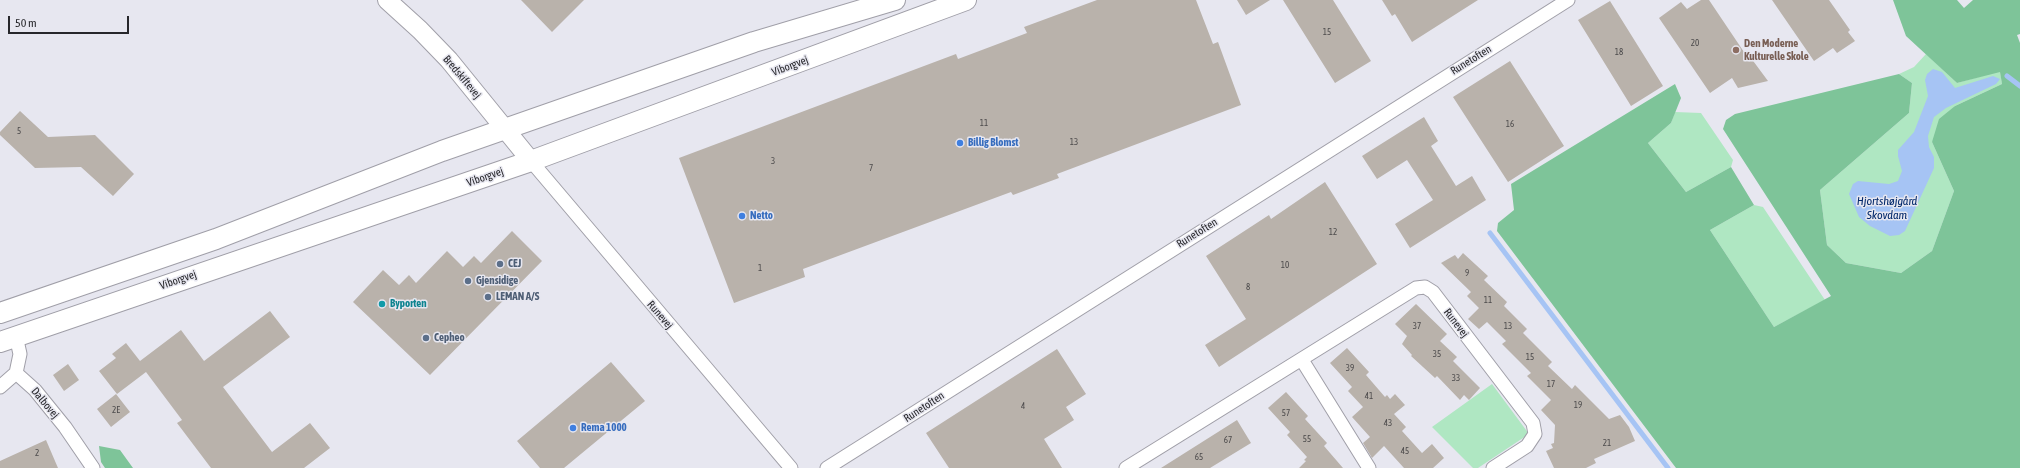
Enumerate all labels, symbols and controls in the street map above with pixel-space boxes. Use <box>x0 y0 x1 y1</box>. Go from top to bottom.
scale bar <box>10 8 131 34</box>
text: 50 m <box>15 16 37 30</box>
house number: 15 <box>1323 27 1331 37</box>
place label: Den Moderne Kulturelle Skole <box>1744 37 1809 63</box>
house number: 20 <box>1691 38 1699 48</box>
street label: Runetoften <box>1448 42 1494 78</box>
marker: Den Moderne Kulturelle Skole <box>1731 45 1741 55</box>
house number: 18 <box>1615 47 1623 57</box>
street label: Bredskiftevej <box>440 53 484 101</box>
street label: Viborgvej <box>770 53 810 79</box>
house number: 11 <box>980 118 988 128</box>
house number: 16 <box>1506 119 1514 129</box>
house number: 5 <box>17 126 21 136</box>
place label: Billig Blomst <box>968 136 1019 150</box>
house number: 13 <box>1070 137 1078 147</box>
marker: Billig Blomst <box>955 138 965 148</box>
house number: 3 <box>771 156 775 166</box>
house number: 7 <box>869 163 873 173</box>
street label: Viborgvej <box>465 165 505 189</box>
water label: Hjortshøjgård Skovdam <box>1857 194 1917 222</box>
place label: Netto <box>750 209 773 223</box>
marker: Netto <box>737 211 747 221</box>
street label: Runetoften <box>1174 215 1220 251</box>
house number: 12 <box>1329 227 1337 237</box>
place label: CEJ <box>508 257 521 271</box>
marker: CEJ <box>495 259 505 269</box>
house number: 10 <box>1281 260 1289 270</box>
house number: 1 <box>758 263 762 273</box>
street label: Viborgvej <box>158 268 198 292</box>
house number: 9 <box>1465 268 1469 278</box>
place label: Gjensidige <box>476 274 518 288</box>
marker: Gjensidige <box>463 276 473 286</box>
house number: 8 <box>1246 282 1250 292</box>
place label: LEMAN A/S <box>496 290 539 304</box>
marker: LEMAN A/S <box>483 292 493 302</box>
house number: 11 <box>1484 295 1492 305</box>
place label: Byporten <box>390 297 427 311</box>
street label: Runevej <box>644 298 676 332</box>
marker: Byporten <box>377 299 387 309</box>
street label: Runevej <box>1441 306 1471 340</box>
house number: 37 <box>1413 321 1421 331</box>
house number: 13 <box>1504 321 1512 331</box>
place label: Cepheo <box>434 331 465 345</box>
marker: Cepheo <box>421 333 431 343</box>
house number: 35 <box>1433 349 1441 359</box>
house number: 15 <box>1526 352 1534 362</box>
house number: 39 <box>1346 363 1354 373</box>
house number: 33 <box>1452 373 1460 383</box>
house number: 17 <box>1547 379 1555 389</box>
street label: Dalbovej <box>28 385 62 421</box>
street label: Runetoften <box>901 389 947 425</box>
house number: 41 <box>1365 391 1373 401</box>
house number: 19 <box>1574 400 1582 410</box>
house number: 4 <box>1021 401 1025 411</box>
house number: 2E <box>112 405 120 415</box>
house number: 57 <box>1282 408 1290 418</box>
house number: 43 <box>1384 418 1392 428</box>
place label: Rema 1000 <box>581 421 627 435</box>
marker: Rema 1000 <box>568 423 578 433</box>
house number: 55 <box>1303 434 1311 444</box>
house number: 67 <box>1224 435 1232 445</box>
house number: 21 <box>1603 438 1611 448</box>
house number: 45 <box>1401 446 1409 456</box>
house number: 2 <box>35 448 39 458</box>
house number: 65 <box>1195 452 1203 462</box>

